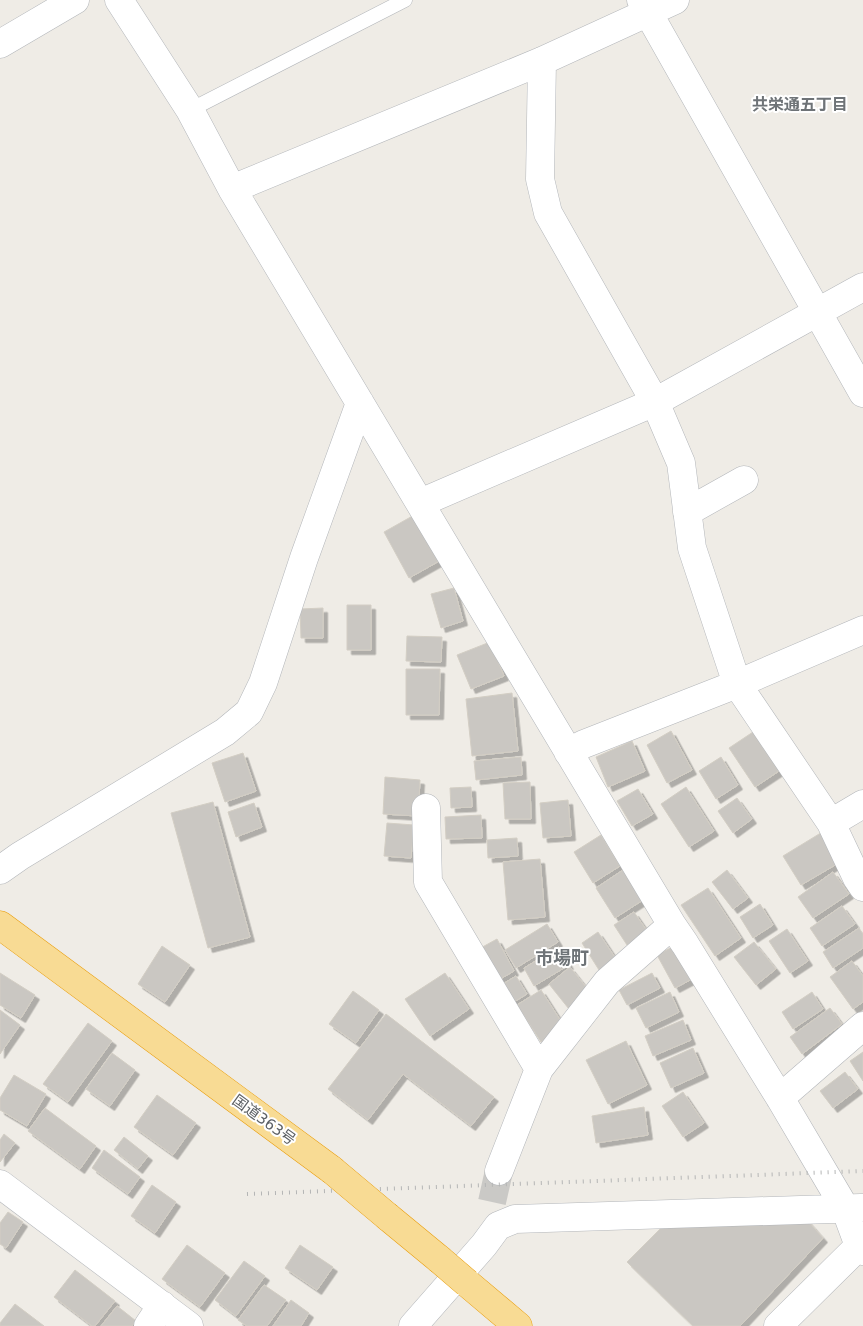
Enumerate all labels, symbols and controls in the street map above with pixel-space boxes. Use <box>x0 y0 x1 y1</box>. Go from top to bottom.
district label: 共栄通五丁目 <box>752 95 848 114</box>
district label: 市場町 <box>535 947 589 968</box>
street label: 国道363号 <box>229 1091 299 1149</box>

